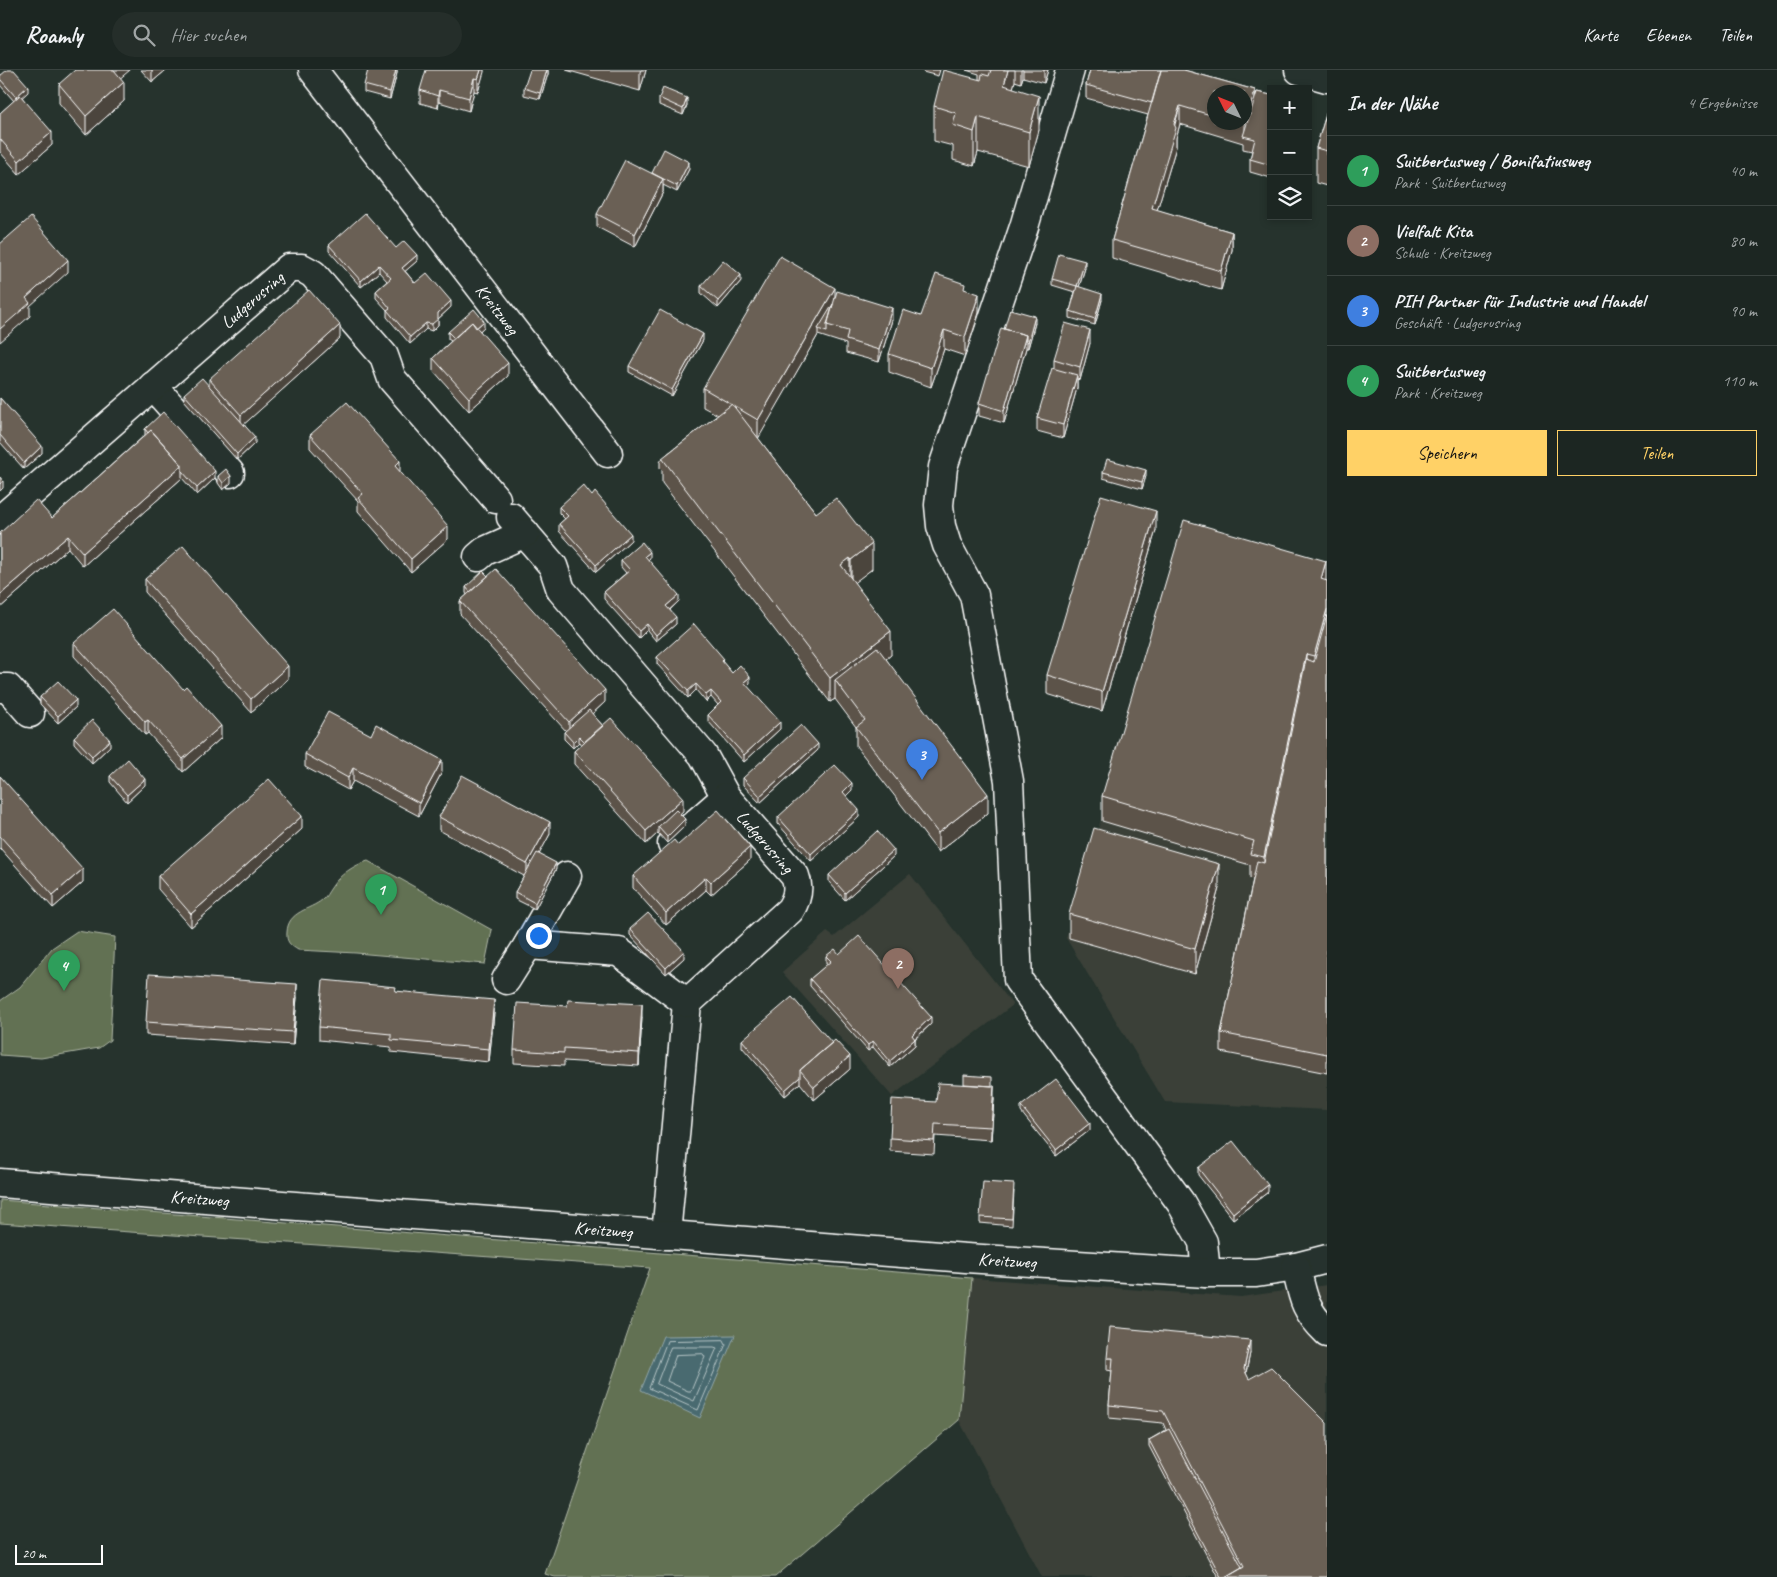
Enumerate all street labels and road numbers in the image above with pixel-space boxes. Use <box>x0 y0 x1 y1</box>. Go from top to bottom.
street label: Ludgerusring <box>216 265 290 333</box>
street label: Kreitzweg <box>471 280 525 340</box>
street label: Ludgerusring <box>732 806 800 879</box>
street label: Kreitzweg <box>170 1185 231 1212</box>
street label: Kreitzweg <box>573 1217 634 1243</box>
street label: Kreitzweg <box>977 1248 1038 1273</box>

